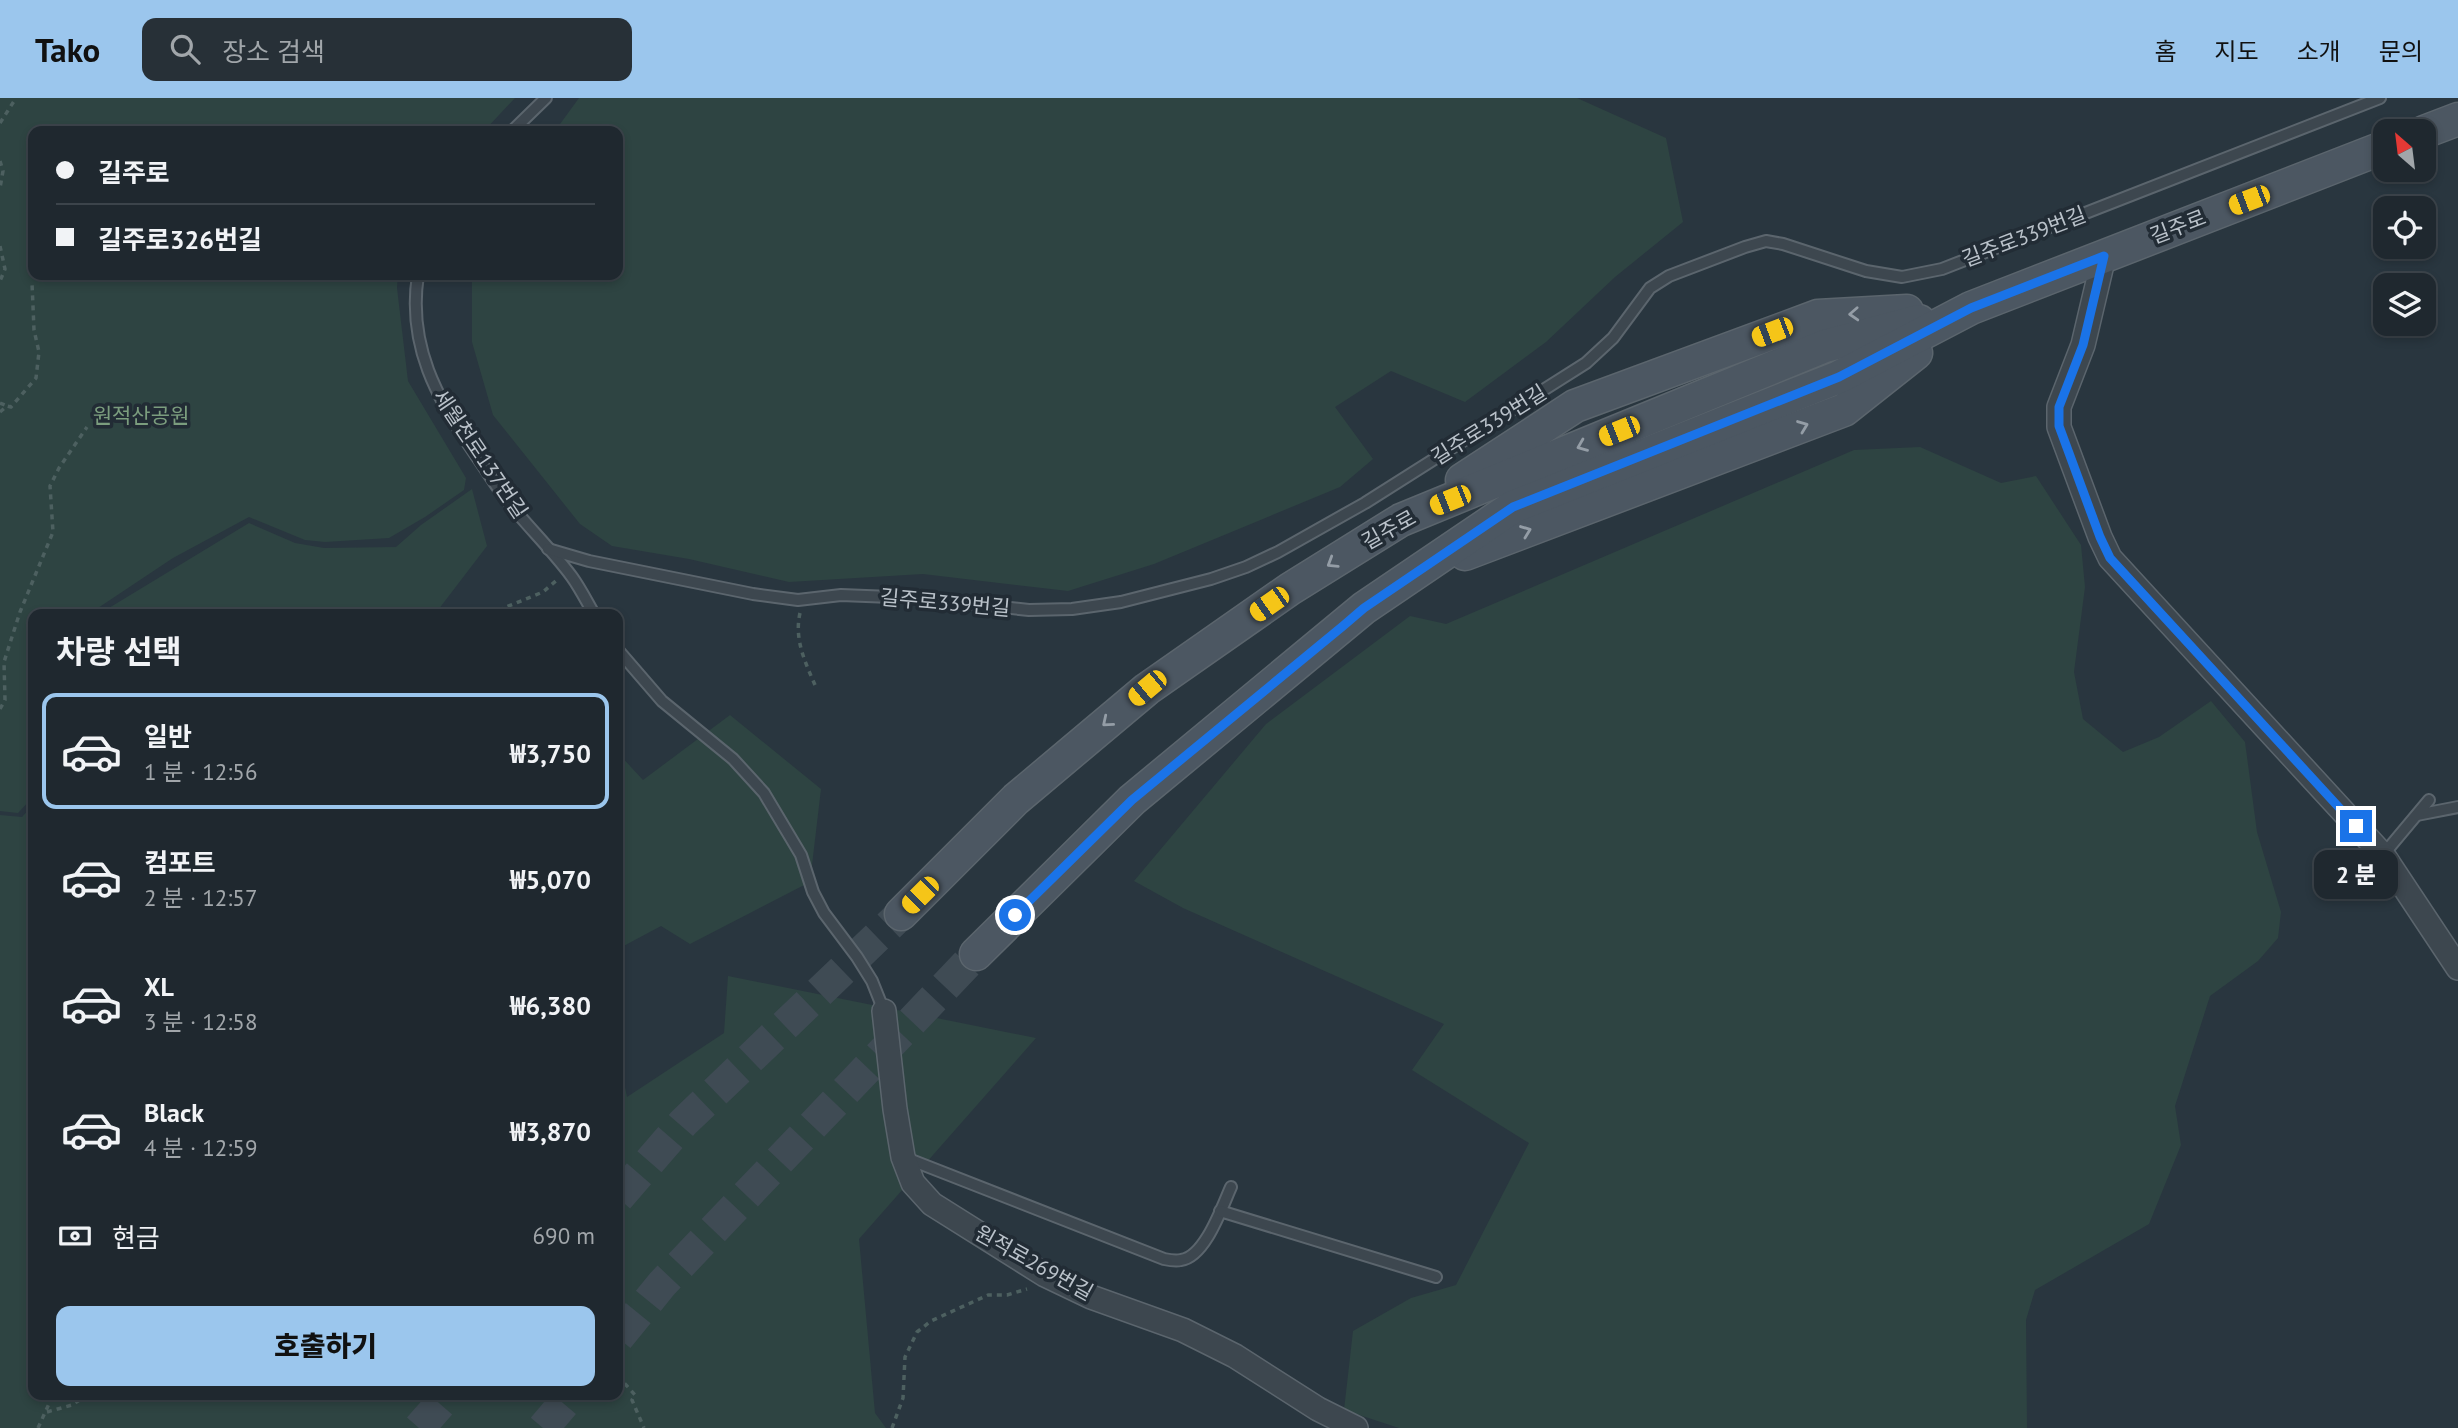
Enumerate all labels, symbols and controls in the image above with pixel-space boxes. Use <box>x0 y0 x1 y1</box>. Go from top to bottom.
search box <box>142 18 632 81</box>
text: Tako <box>35 28 100 71</box>
icon: search <box>166 30 204 68</box>
text: 장소 검색 <box>222 35 325 68</box>
text: 홈 <box>2154 36 2176 67</box>
text: 지도 <box>2214 36 2259 67</box>
text: 소개 <box>2297 36 2341 67</box>
text: 문의 <box>2379 36 2423 67</box>
north arrow <box>2373 119 2436 182</box>
map controls <box>2373 119 2436 336</box>
text: 길주로 <box>98 156 170 189</box>
car <box>2226 183 2273 217</box>
button: locate <box>2373 196 2436 259</box>
street label: 길주로339번길 <box>1958 200 2090 273</box>
street label: 길주로 <box>2146 204 2210 250</box>
text: 길주로326번길 <box>98 223 262 256</box>
button: layers <box>2373 273 2436 336</box>
one-way arrow <box>1848 306 1859 321</box>
car <box>1749 315 1796 349</box>
street label: 길주로339번길 <box>1426 378 1551 471</box>
street label: 세월천로137번길 <box>427 384 534 524</box>
park label: 원적산공원 <box>93 402 189 429</box>
car <box>1596 413 1643 449</box>
one-way arrow <box>1796 421 1808 435</box>
one-way arrow <box>1576 438 1589 452</box>
car <box>1427 482 1474 518</box>
street label: 길주로 <box>1357 504 1421 555</box>
one-way arrow <box>1519 525 1532 539</box>
one-way arrow <box>1327 555 1340 568</box>
street label: 길주로339번길 <box>879 583 1011 622</box>
car <box>1246 583 1293 625</box>
text: 차량 선택 <box>56 630 182 672</box>
car <box>1125 666 1170 710</box>
one-way arrow <box>1102 714 1114 727</box>
icon: car <box>60 720 123 783</box>
text: 일반 <box>144 720 192 753</box>
text: ₩3,750 <box>510 737 591 770</box>
text: 1 분 · 12:56 <box>144 757 257 786</box>
route end <box>2340 810 2372 842</box>
icon: car <box>60 846 123 909</box>
text: 컴포트 <box>144 846 216 879</box>
callout: 2 분 <box>2314 850 2398 900</box>
text: 2 분 <box>2336 860 2376 889</box>
text: ₩5,070 <box>510 863 591 896</box>
car <box>898 873 943 917</box>
text: 2 분 · 12:57 <box>144 883 257 912</box>
route start <box>999 899 1031 931</box>
text: XL <box>144 970 174 1003</box>
icon: car <box>60 972 123 1035</box>
text: ₩6,380 <box>510 989 591 1022</box>
text: 3 분 · 12:58 <box>144 1007 257 1036</box>
text: Black <box>144 1096 204 1129</box>
icon: car <box>60 1098 123 1161</box>
text: ₩3,870 <box>510 1115 591 1148</box>
text: 4 분 · 12:59 <box>144 1133 257 1162</box>
icon: cash <box>56 1217 94 1255</box>
street label: 원적로269번길 <box>970 1219 1098 1306</box>
text: 현금 <box>112 1221 160 1254</box>
text: 690 m <box>533 1221 595 1250</box>
button: 호출하기 <box>56 1306 595 1386</box>

